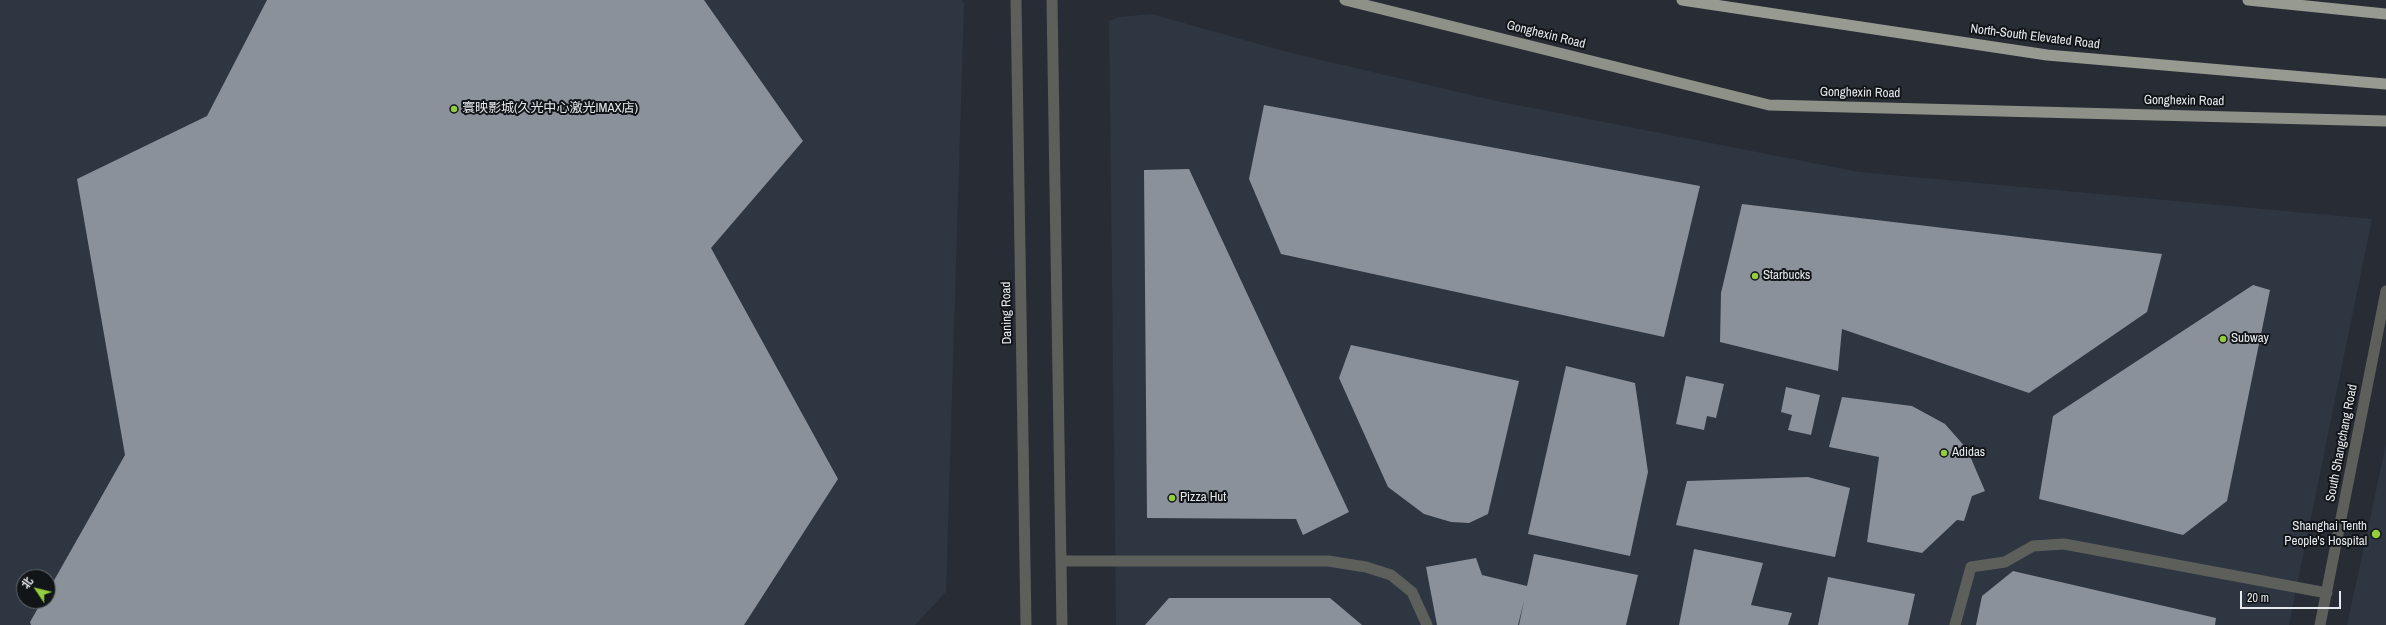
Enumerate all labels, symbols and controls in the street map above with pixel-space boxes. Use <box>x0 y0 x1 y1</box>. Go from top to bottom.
street label: Gonghexin Road <box>1505 18 1587 52</box>
street label: North-South Elevated Road <box>1969 21 2101 53</box>
street label: Gonghexin Road <box>1820 84 1900 102</box>
street label: Gonghexin Road <box>2144 92 2224 110</box>
place label: 寰映影城(久光中心激光IMAX店) <box>462 101 638 117</box>
marker: 寰映影城(久光中心激光IMAX店) <box>449 104 459 114</box>
place label: Starbucks <box>1763 268 1810 284</box>
marker: Starbucks <box>1750 271 1760 281</box>
street label: Daning Road <box>999 281 1015 345</box>
place label: Subway <box>2231 331 2269 347</box>
marker: Subway <box>2218 334 2228 344</box>
street label: South Shangchang Road <box>2323 383 2361 503</box>
place label: Adidas <box>1952 445 1985 461</box>
marker: Adidas <box>1939 448 1949 458</box>
place label: Pizza Hut <box>1180 490 1226 506</box>
marker: Pizza Hut <box>1167 493 1177 503</box>
place label: Shanghai Tenth People's Hospital <box>2284 519 2367 550</box>
marker: Shanghai Tenth People's Hospital <box>2370 528 2382 540</box>
north arrow <box>16 569 56 609</box>
text: 北 <box>18 574 36 591</box>
scale bar <box>2242 583 2343 609</box>
text: 20 m <box>2247 590 2269 606</box>

